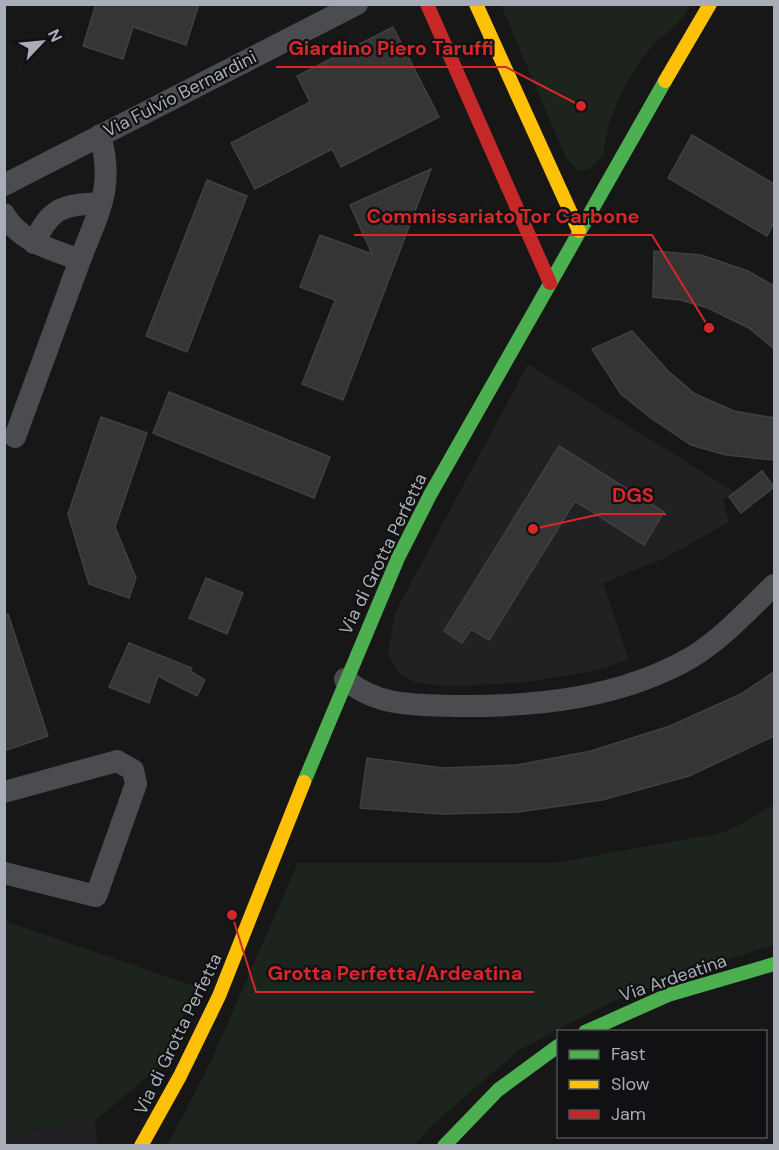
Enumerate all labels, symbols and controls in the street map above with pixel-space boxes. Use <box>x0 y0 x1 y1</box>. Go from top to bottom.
north arrow <box>12 12 72 72</box>
text: N <box>43 26 67 45</box>
callout: Giardino Piero Taruffi <box>276 29 506 67</box>
text: Giardino Piero Taruffi <box>288 35 494 61</box>
street label: Via Fulvio Bernardini <box>99 45 261 143</box>
callout: Commissariato Tor Carbone <box>354 197 652 235</box>
text: Commissariato Tor Carbone <box>366 203 640 229</box>
street label: Via di Grotta Perfetta <box>333 469 433 639</box>
callout: DGS <box>601 476 666 514</box>
text: DGS <box>612 482 654 508</box>
street label: Via Ardeatina <box>616 948 730 1008</box>
street label: Via di Grotta Perfetta <box>128 949 228 1119</box>
callout: Grotta Perfetta/Ardeatina <box>256 954 534 992</box>
text: Grotta Perfetta/Ardeatina <box>268 960 522 986</box>
legend <box>557 1030 767 1138</box>
text: Fast <box>611 1042 646 1066</box>
text: Slow <box>611 1072 650 1096</box>
text: Jam <box>611 1102 646 1126</box>

